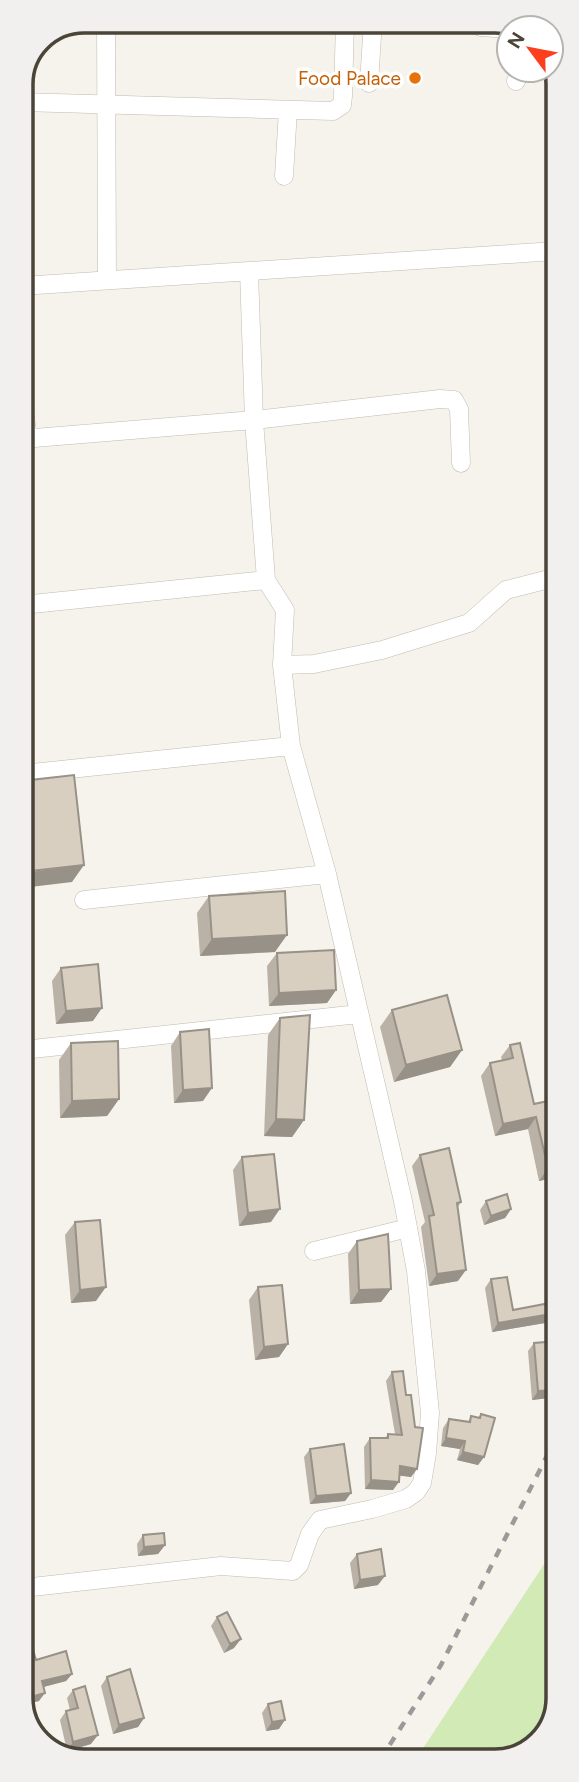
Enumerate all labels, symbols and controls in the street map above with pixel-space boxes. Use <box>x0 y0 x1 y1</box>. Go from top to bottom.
north arrow <box>495 14 565 84</box>
text: N <box>502 28 530 53</box>
place label: Food Palace <box>298 67 401 90</box>
marker: Food Palace <box>407 70 423 86</box>

